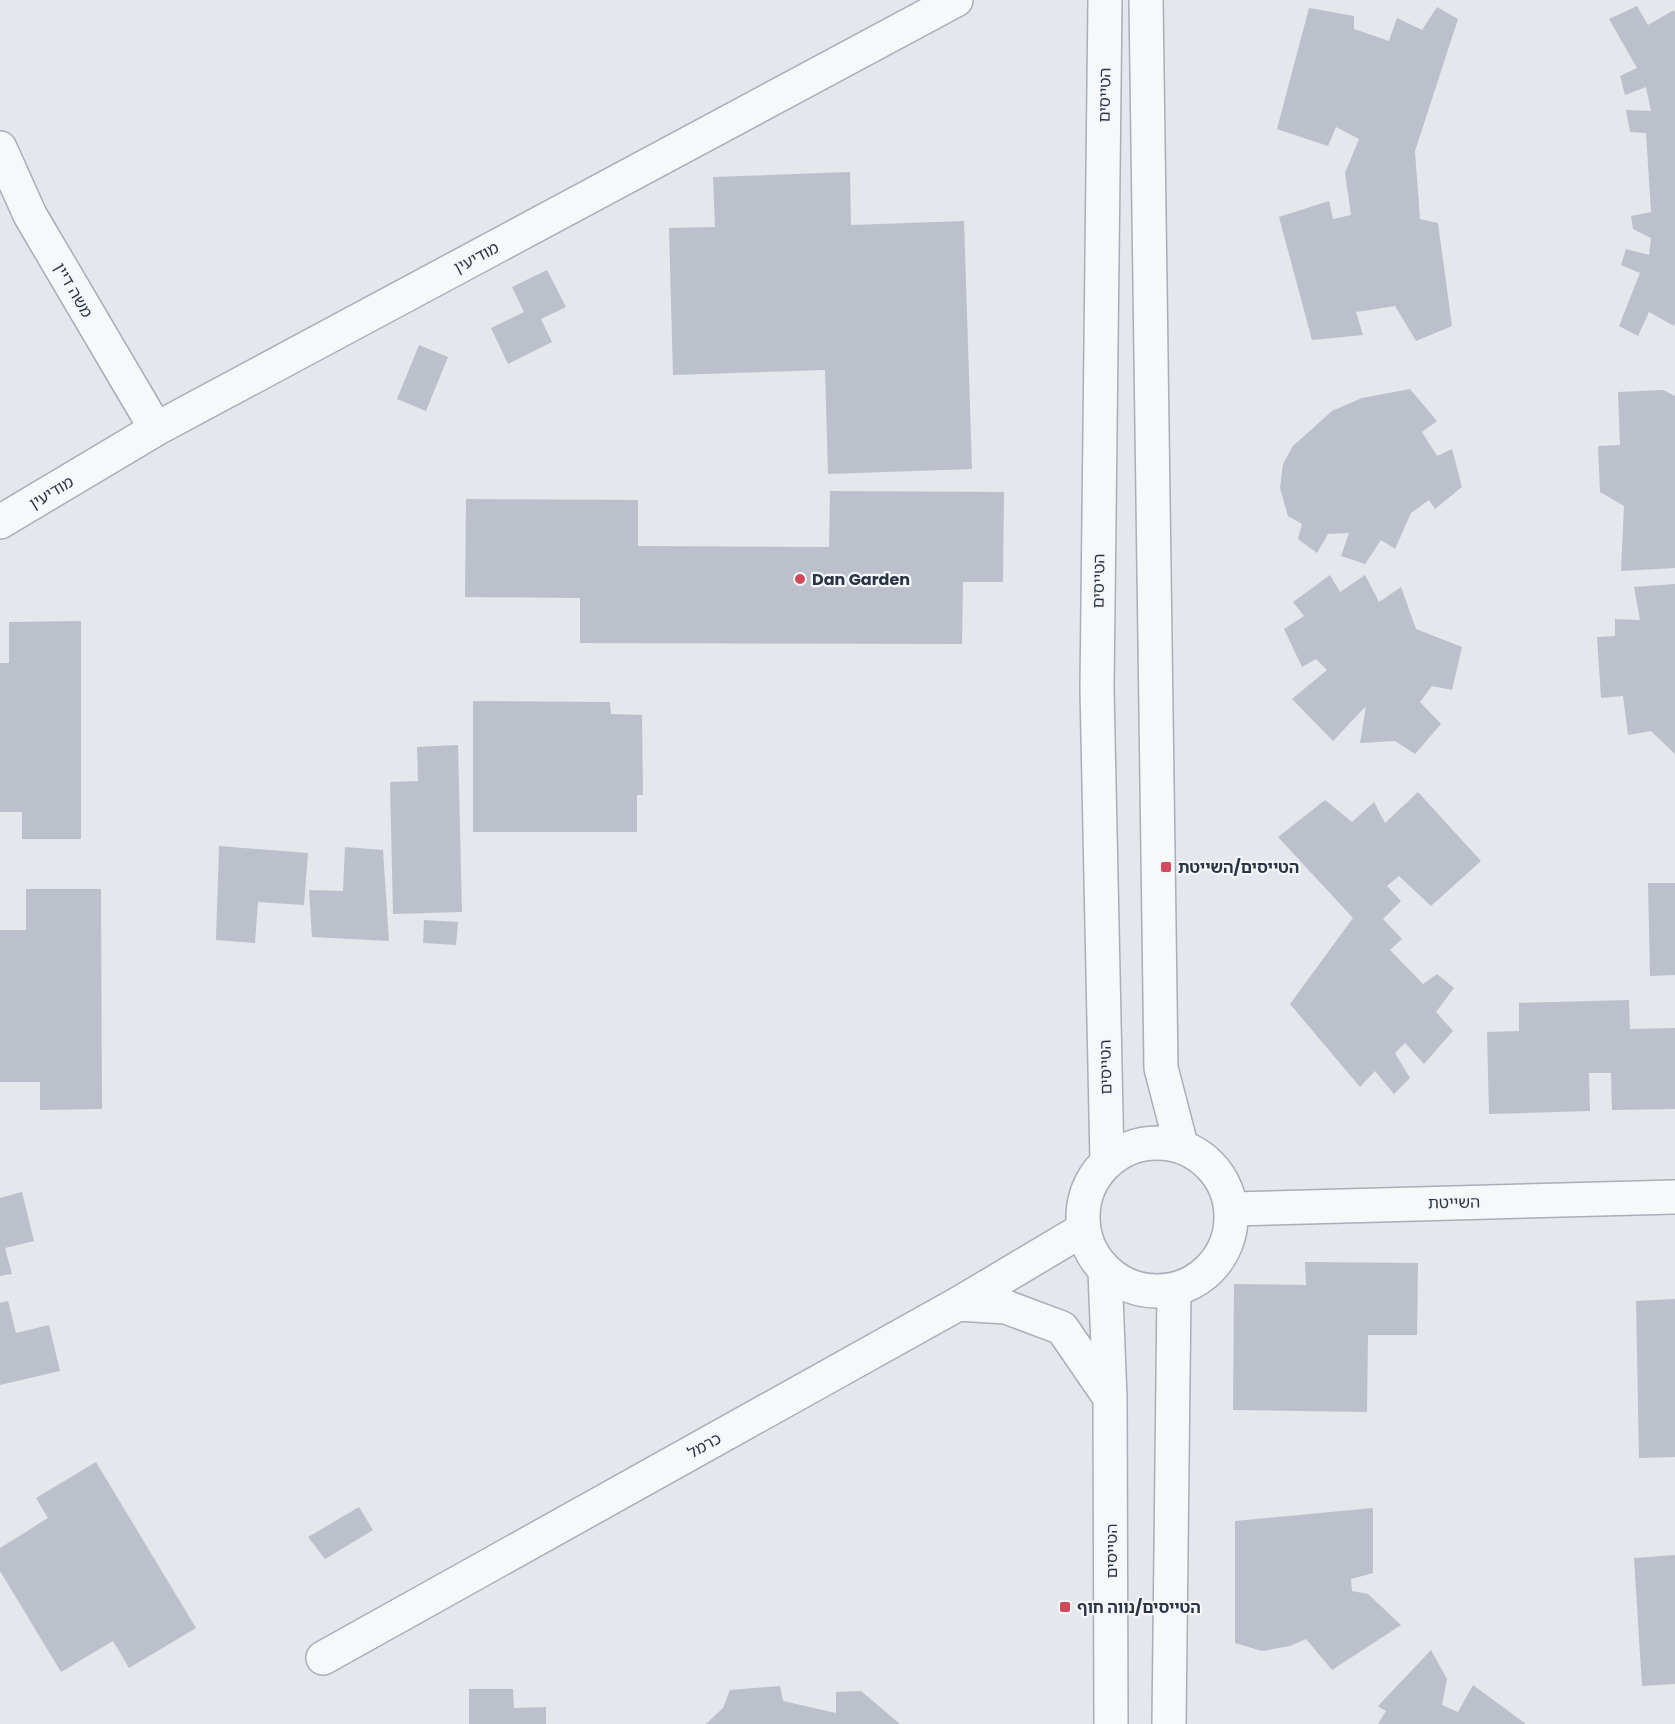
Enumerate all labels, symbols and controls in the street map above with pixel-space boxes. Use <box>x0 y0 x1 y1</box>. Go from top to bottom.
street label: הטייסים <box>1093 67 1116 123</box>
street label: מודיעין <box>450 236 503 279</box>
street label: משה דיין <box>49 259 99 322</box>
street label: מודיעין <box>25 470 78 515</box>
street label: הטייסים <box>1087 553 1110 609</box>
place label: Dan Garden <box>812 568 910 591</box>
marker: Dan Garden <box>793 572 807 586</box>
place label: הטייסים/השייטת <box>1178 856 1299 879</box>
marker: הטייסים/השייטת <box>1159 860 1173 874</box>
street label: הטייסים <box>1094 1039 1117 1095</box>
street label: השייטת <box>1428 1191 1480 1214</box>
street label: כרמל <box>683 1427 725 1464</box>
street label: הטייסים <box>1100 1524 1123 1578</box>
place label: הטייסים/נווה חוף <box>1077 1596 1201 1619</box>
marker: הטייסים/נווה חוף <box>1058 1600 1072 1614</box>

